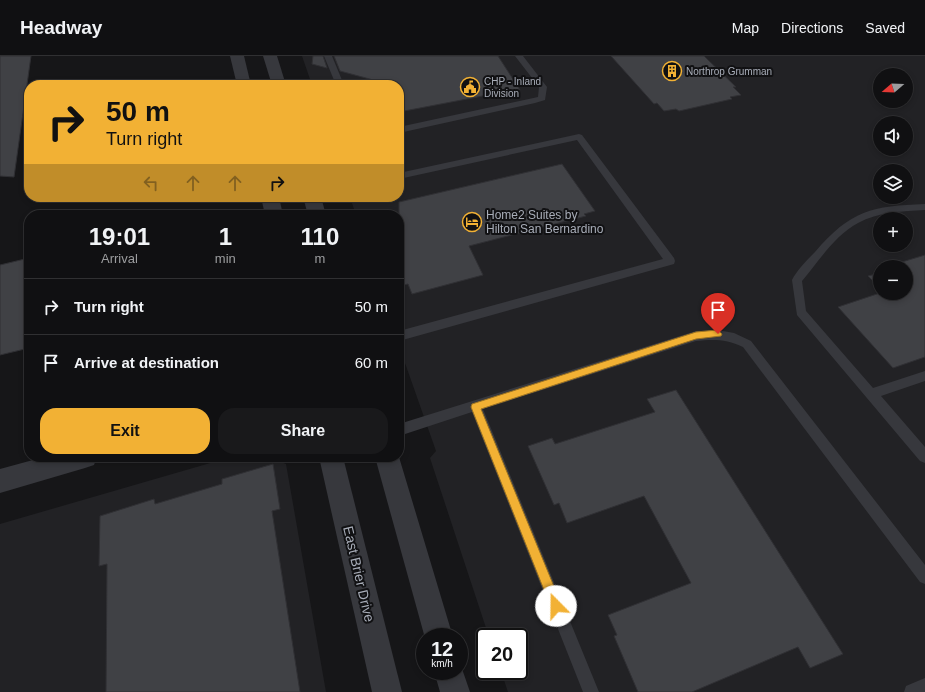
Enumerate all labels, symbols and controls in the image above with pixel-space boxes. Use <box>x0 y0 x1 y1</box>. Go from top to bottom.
text: Headway <box>20 17 102 38</box>
text: Map <box>732 20 759 36</box>
text: Directions <box>781 20 843 36</box>
text: Saved <box>865 20 905 36</box>
building icon: Northrop Grumman <box>661 60 683 82</box>
place label: Northrop Grumman <box>686 66 772 77</box>
north arrow <box>873 68 913 108</box>
map controls <box>873 68 913 300</box>
public building icon: CHP - Inland Division <box>459 76 481 98</box>
place label: CHP - Inland Division <box>484 76 541 99</box>
icon: right <box>40 96 92 148</box>
text: 50 m <box>106 96 170 127</box>
button: sound <box>873 116 913 156</box>
text: Turn right <box>106 129 182 149</box>
button: layers <box>873 164 913 204</box>
icon: left <box>140 172 162 194</box>
icon: ahead <box>182 172 204 194</box>
icon: ahead <box>224 172 246 194</box>
icon: right <box>266 172 288 194</box>
place label: Home2 Suites by Hilton San Bernardino <box>486 208 604 236</box>
hotel icon: Home2 Suites by Hilton San Bernardino <box>461 211 483 233</box>
button: + <box>873 212 913 252</box>
text: 19:01 <box>89 223 150 250</box>
text: 1 <box>219 223 232 250</box>
text: 110 <box>301 223 339 250</box>
text: Arrival <box>101 251 138 266</box>
text: min <box>215 251 236 266</box>
text: m <box>314 251 325 266</box>
button: − <box>873 260 913 300</box>
pin <box>701 293 735 334</box>
icon: right <box>40 296 62 318</box>
text: Turn right <box>74 298 144 315</box>
text: 50 m <box>355 298 388 315</box>
icon: arrive <box>707 299 729 321</box>
icon: arrive <box>40 352 62 374</box>
text: Arrive at destination <box>74 354 219 371</box>
text: 60 m <box>355 354 388 371</box>
button: Exit <box>40 408 210 454</box>
button: Share <box>218 408 388 454</box>
street label: East Brier Drive <box>340 524 378 624</box>
position arrow <box>535 585 577 627</box>
speed limit sign: 20 <box>476 628 528 680</box>
text: 12 <box>431 638 453 660</box>
text: km/h <box>431 658 453 669</box>

